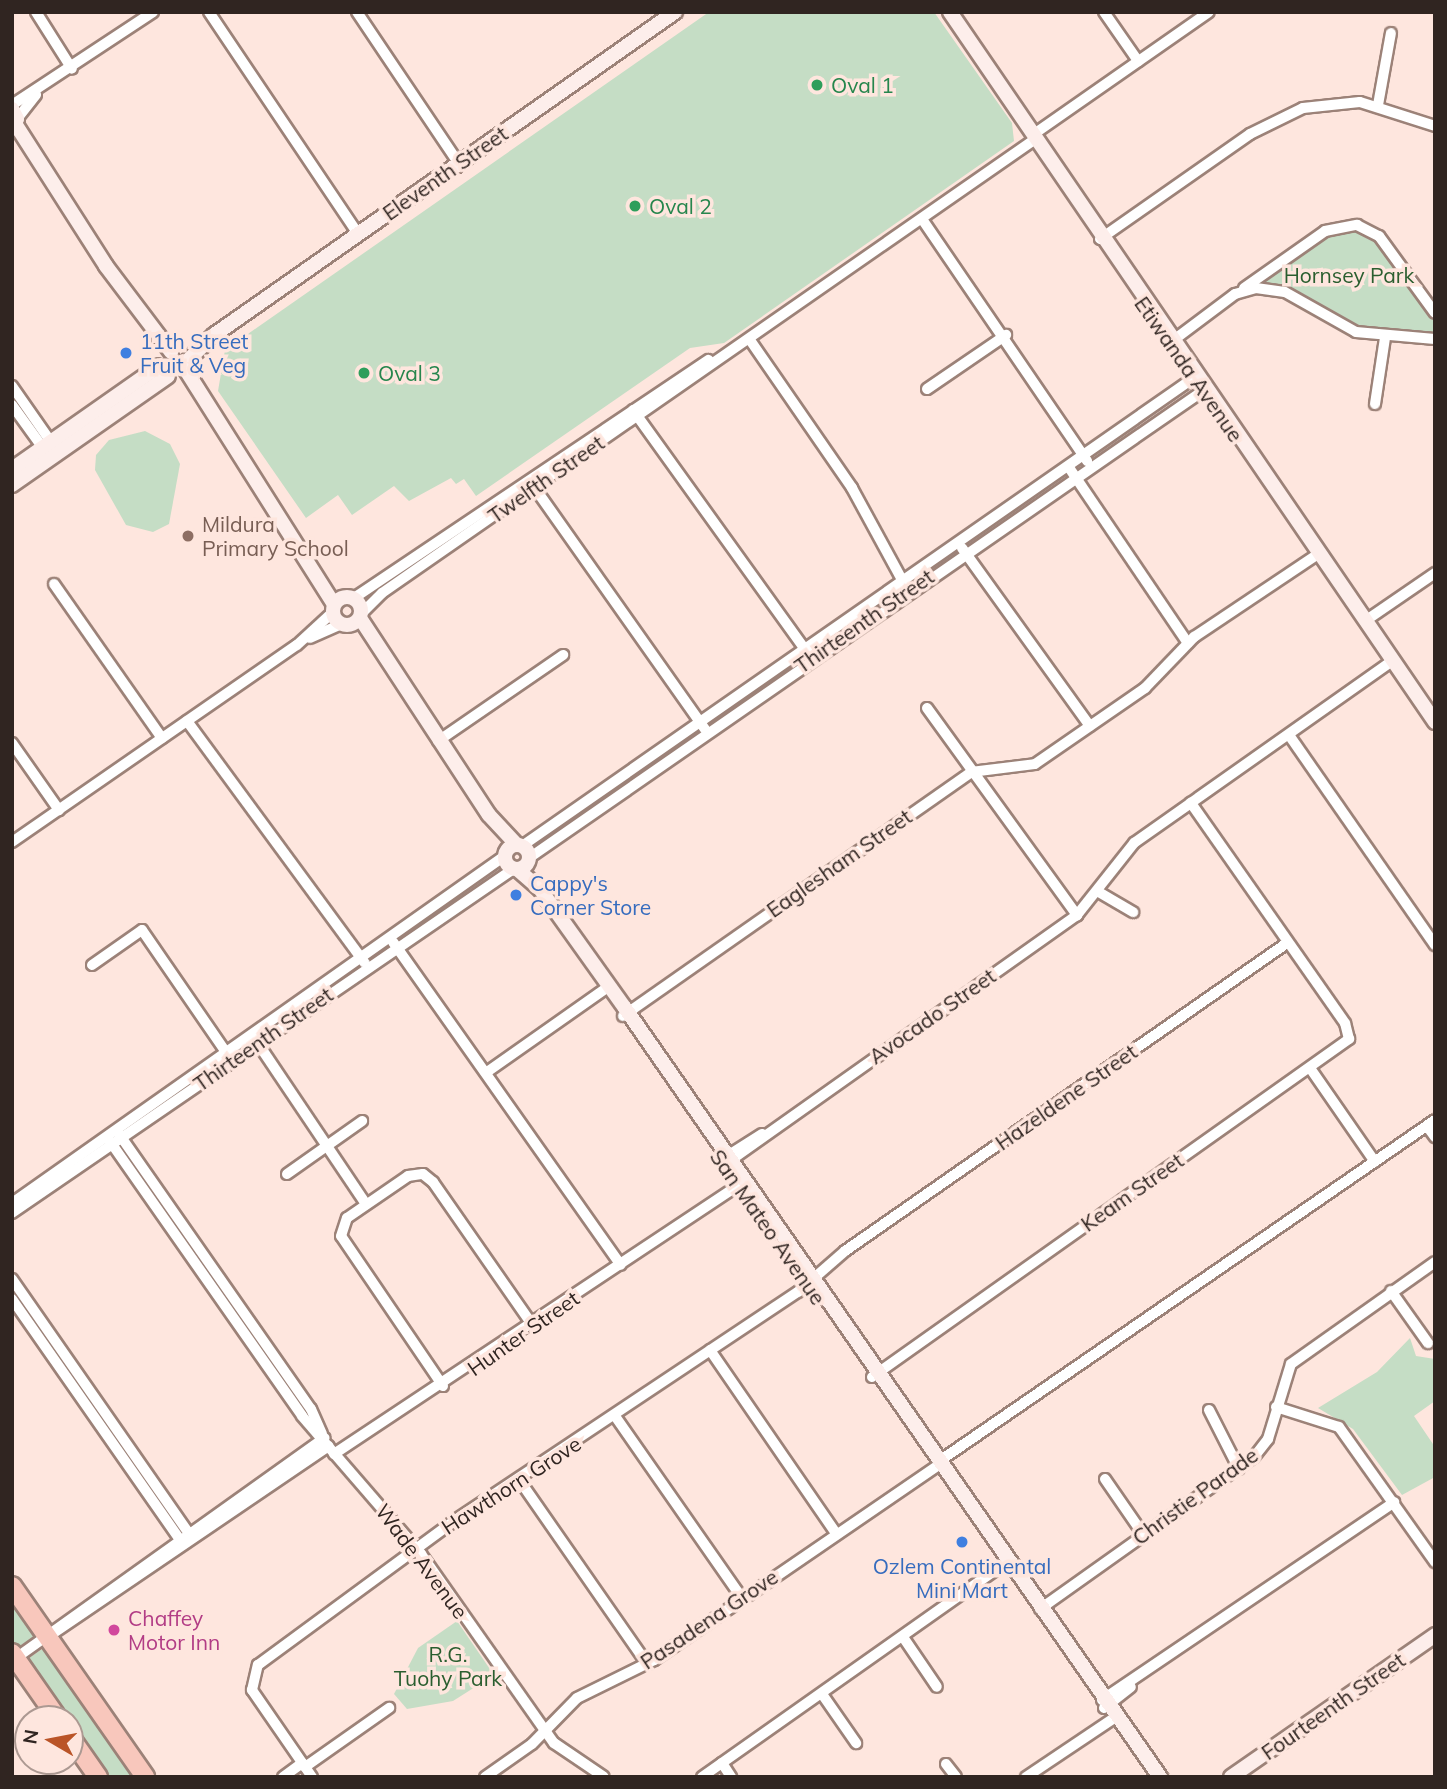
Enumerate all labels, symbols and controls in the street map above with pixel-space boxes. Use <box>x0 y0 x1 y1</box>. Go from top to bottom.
place label: Oval 1 <box>831 72 894 98</box>
marker: Oval 1 <box>809 77 825 93</box>
street label: Eleventh Street <box>378 121 512 225</box>
place label: Oval 2 <box>649 193 712 219</box>
marker: Oval 2 <box>627 198 643 214</box>
park label: Hornsey Park <box>1284 262 1414 288</box>
street label: Etiwanda Avenue <box>1130 292 1248 446</box>
place label: 11th Street Fruit & Veg <box>140 328 248 378</box>
marker: 11th Street Fruit & Veg <box>118 345 134 361</box>
place label: Oval 3 <box>378 360 441 386</box>
marker: Oval 3 <box>356 365 372 381</box>
street label: Twelfth Street <box>483 430 609 528</box>
place label: Mildura Primary School <box>202 511 349 561</box>
marker: Mildura Primary School <box>180 528 196 544</box>
street label: Thirteenth Street <box>790 564 938 678</box>
street label: Eaglesham Street <box>762 804 916 922</box>
place label: Cappy's Corner Store <box>530 870 651 920</box>
marker: Cappy's Corner Store <box>508 887 524 903</box>
street label: Avocado Street <box>864 963 1000 1069</box>
street label: Thirteenth Street <box>189 982 337 1096</box>
street label: Hazeldene Street <box>990 1039 1142 1155</box>
street label: San Mateo Avenue <box>705 1145 831 1309</box>
street label: Keam Street <box>1076 1148 1188 1236</box>
street label: Hunter Street <box>462 1285 584 1381</box>
street label: Hawthorn Grove <box>437 1431 585 1539</box>
street label: Christie Parade <box>1127 1442 1263 1550</box>
street label: Wade Avenue <box>371 1499 473 1623</box>
marker: Ozlem Continental Mini Mart <box>954 1534 970 1550</box>
place label: Ozlem Continental Mini Mart <box>873 1553 1051 1603</box>
street label: Pasadena Grove <box>636 1564 782 1674</box>
place label: Chaffey Motor Inn <box>128 1605 220 1655</box>
marker: Chaffey Motor Inn <box>106 1622 122 1638</box>
park label: R.G. Tuohy Park <box>394 1641 502 1691</box>
street label: Fourteenth Street <box>1256 1647 1410 1765</box>
north arrow <box>14 1705 84 1775</box>
text: N <box>17 1728 43 1746</box>

